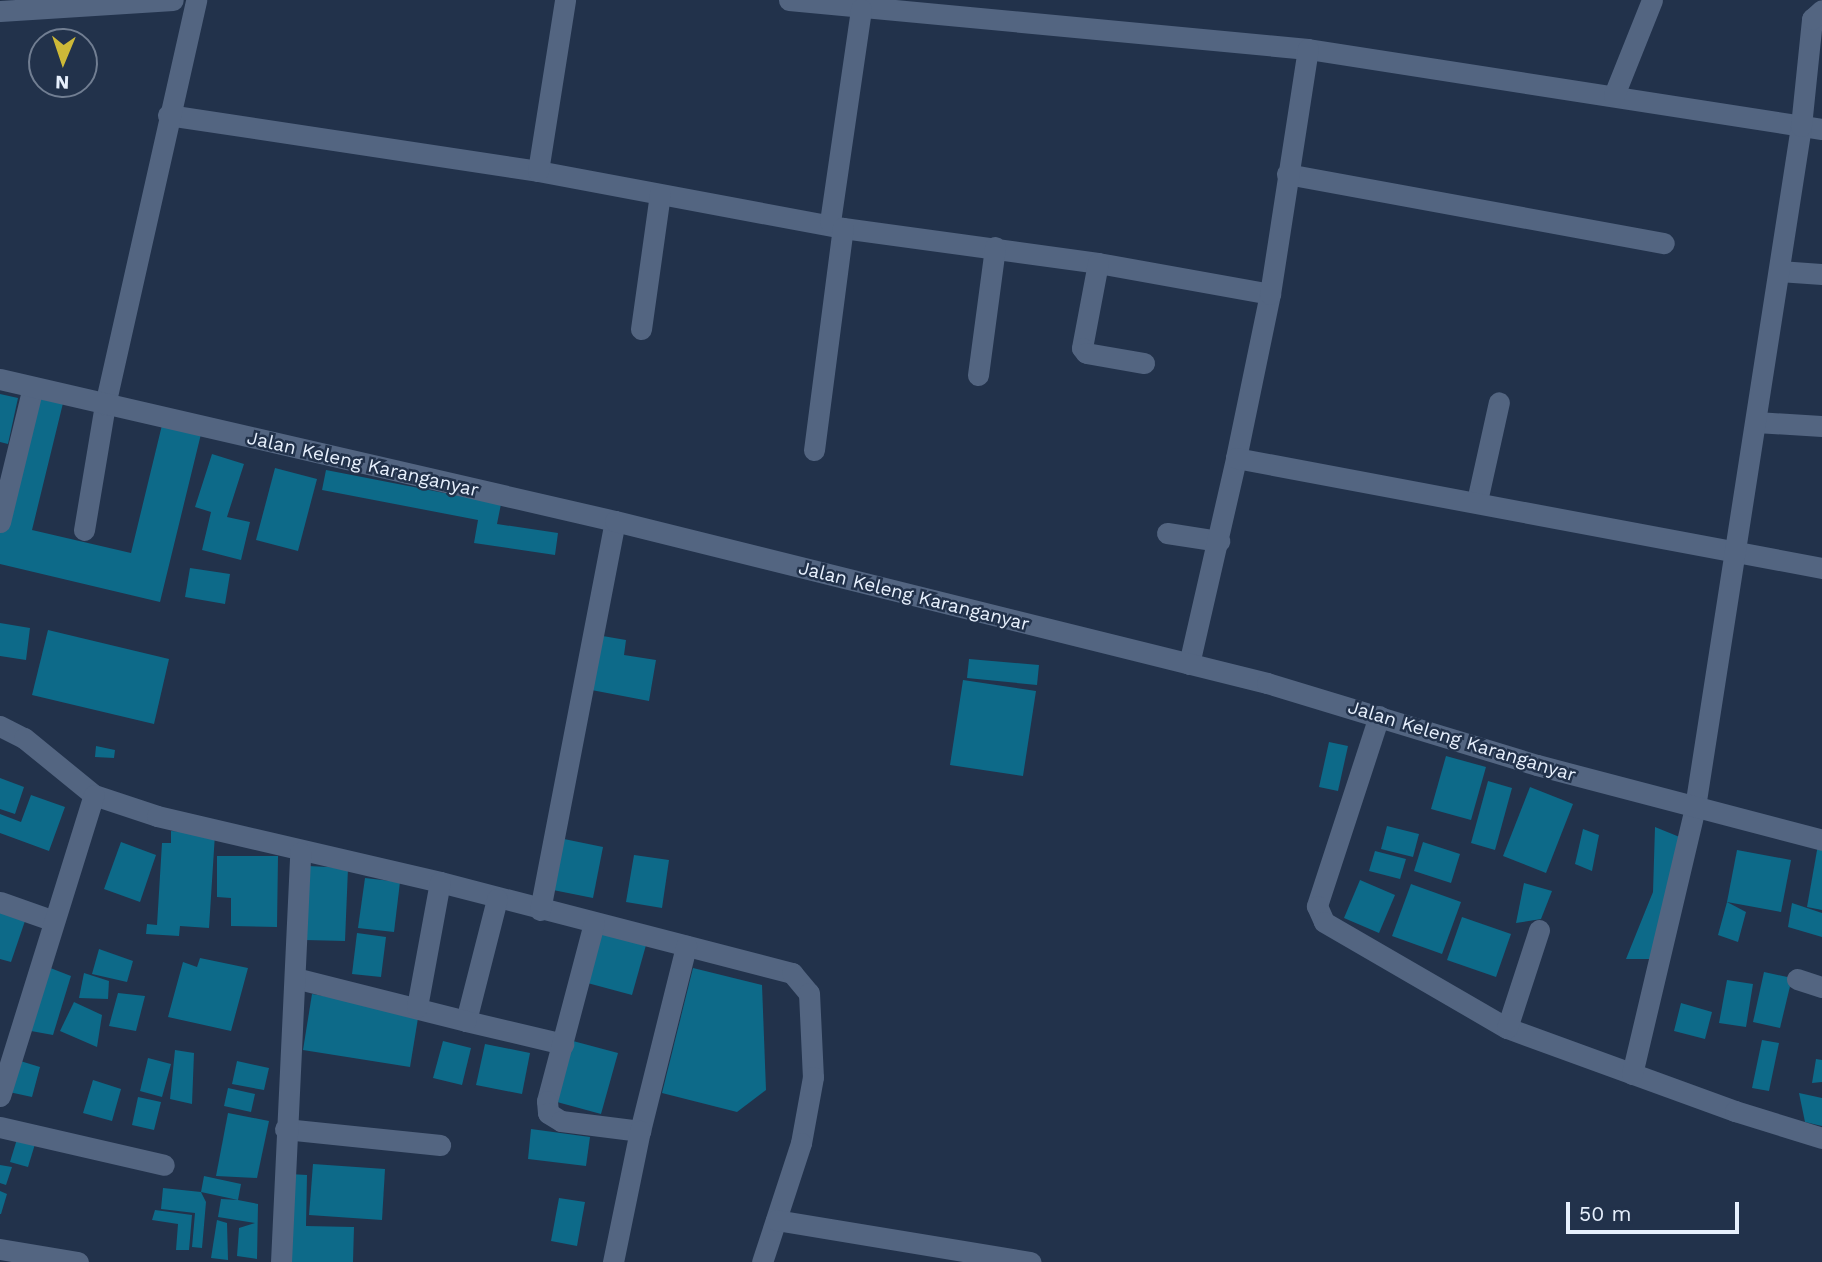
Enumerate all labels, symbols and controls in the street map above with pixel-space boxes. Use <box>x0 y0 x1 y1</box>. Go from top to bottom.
north arrow <box>28 28 98 98</box>
text: N <box>55 71 70 94</box>
street label: Jalan Keleng Karanganyar <box>245 426 481 502</box>
street label: Jalan Keleng Karanganyar <box>796 556 1032 636</box>
street label: Jalan Keleng Karanganyar <box>1345 695 1579 787</box>
scale bar <box>1570 1188 1743 1232</box>
text: 50 m <box>1579 1201 1631 1226</box>

